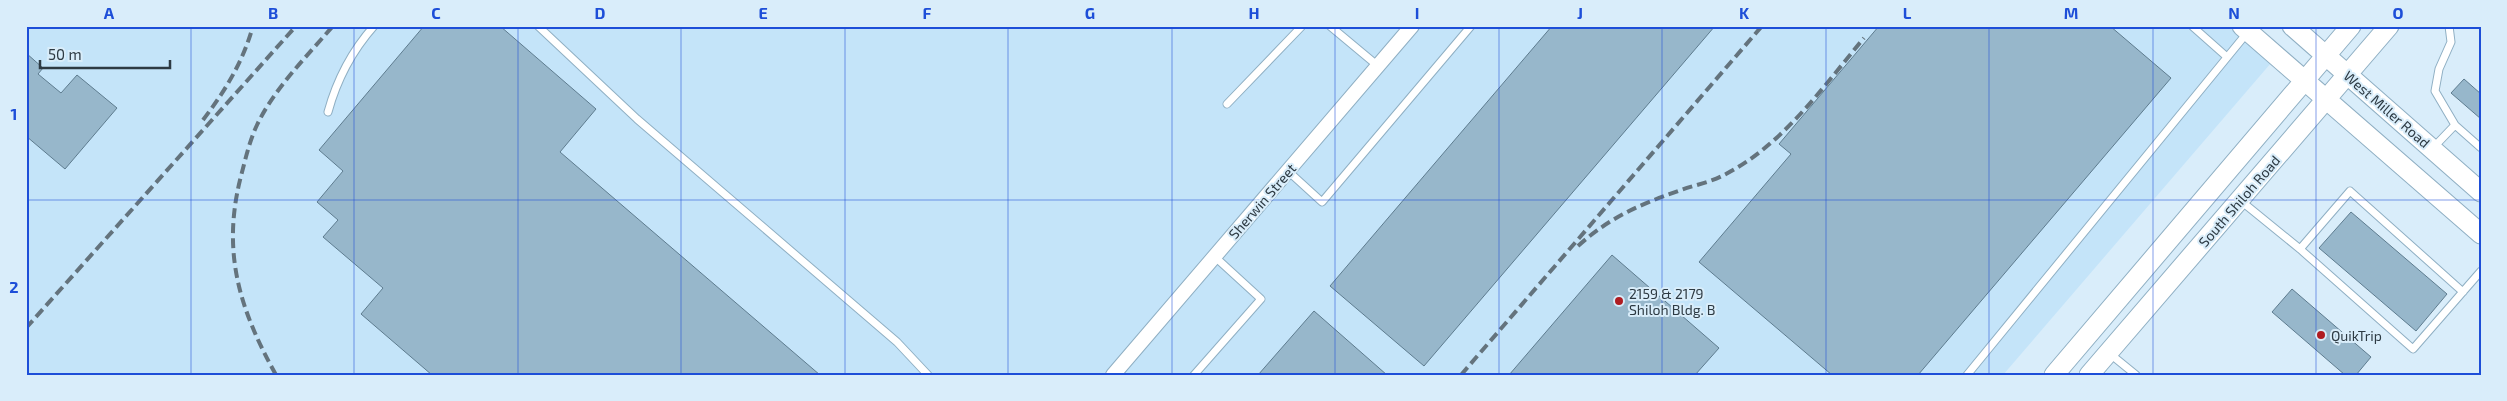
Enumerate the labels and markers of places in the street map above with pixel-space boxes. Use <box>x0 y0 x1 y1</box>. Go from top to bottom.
place label: 2159 & 2179 Shiloh Bldg. B <box>1629 285 1716 318</box>
marker: 2159 & 2179 Shiloh Bldg. B <box>1613 295 1625 307</box>
place label: QuikTrip <box>2331 327 2382 344</box>
marker: QuikTrip <box>2315 329 2327 341</box>

